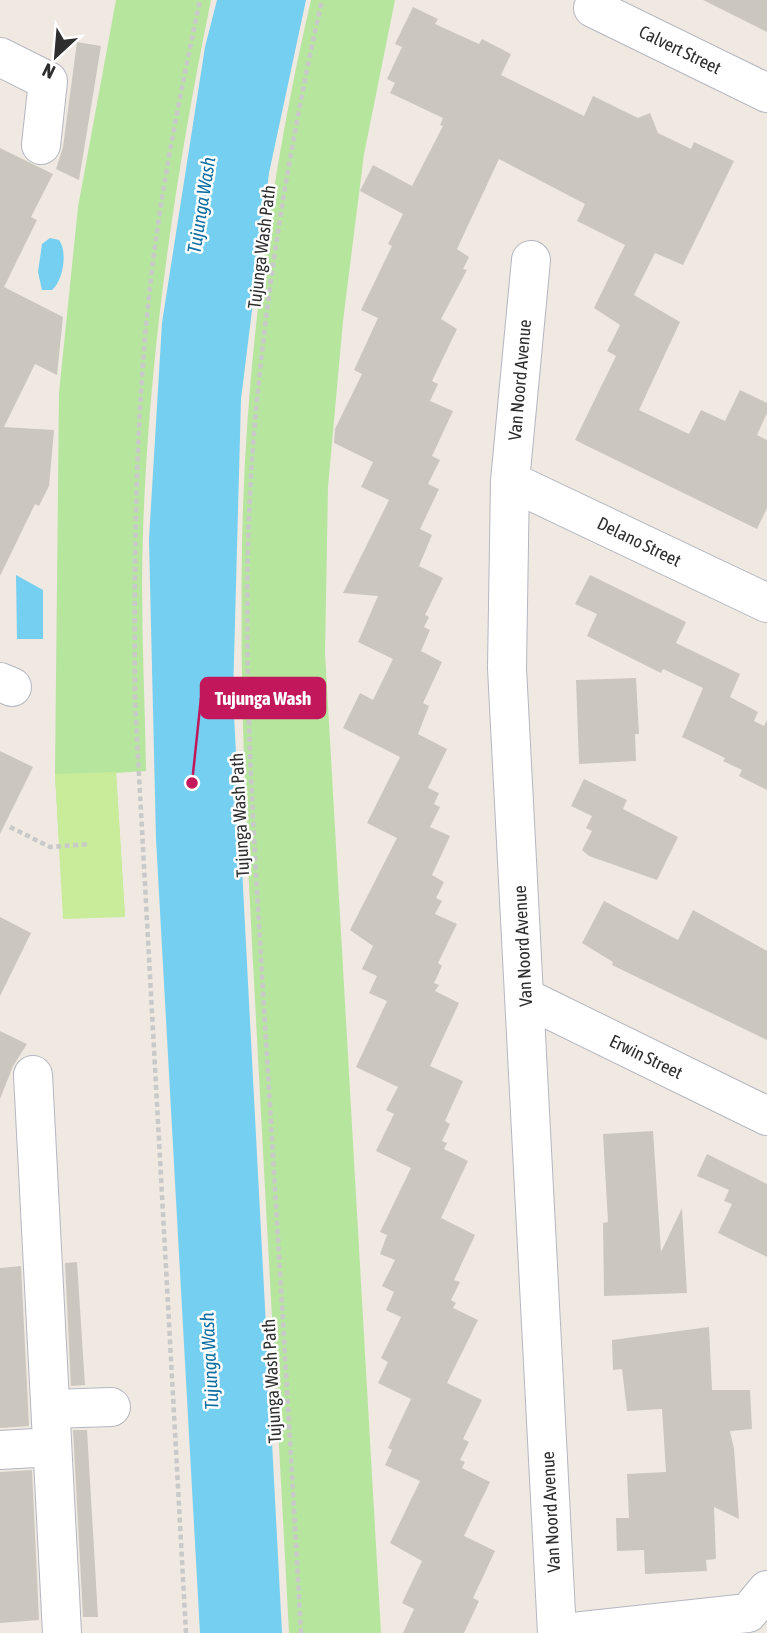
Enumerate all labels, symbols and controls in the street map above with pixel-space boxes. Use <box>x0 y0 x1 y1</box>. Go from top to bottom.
north arrow <box>21 21 91 91</box>
street label: Calvert Street <box>636 21 725 78</box>
text: N <box>39 59 58 84</box>
water label: Tujunga Wash <box>183 155 219 255</box>
street label: Tujunga Wash Path <box>243 184 280 310</box>
street label: Van Noord Avenue <box>504 319 535 441</box>
street label: Delano Street <box>594 512 685 571</box>
callout: Tujunga Wash <box>201 678 325 718</box>
text: Tujunga Wash <box>215 687 311 709</box>
street label: Tujunga Wash Path <box>226 752 253 878</box>
street label: Van Noord Avenue <box>509 885 536 1007</box>
street label: Erwin Street <box>606 1030 686 1083</box>
water label: Tujunga Wash <box>195 1312 223 1410</box>
street label: Tujunga Wash Path <box>258 1318 285 1444</box>
street label: Van Noord Avenue <box>537 1451 564 1573</box>

